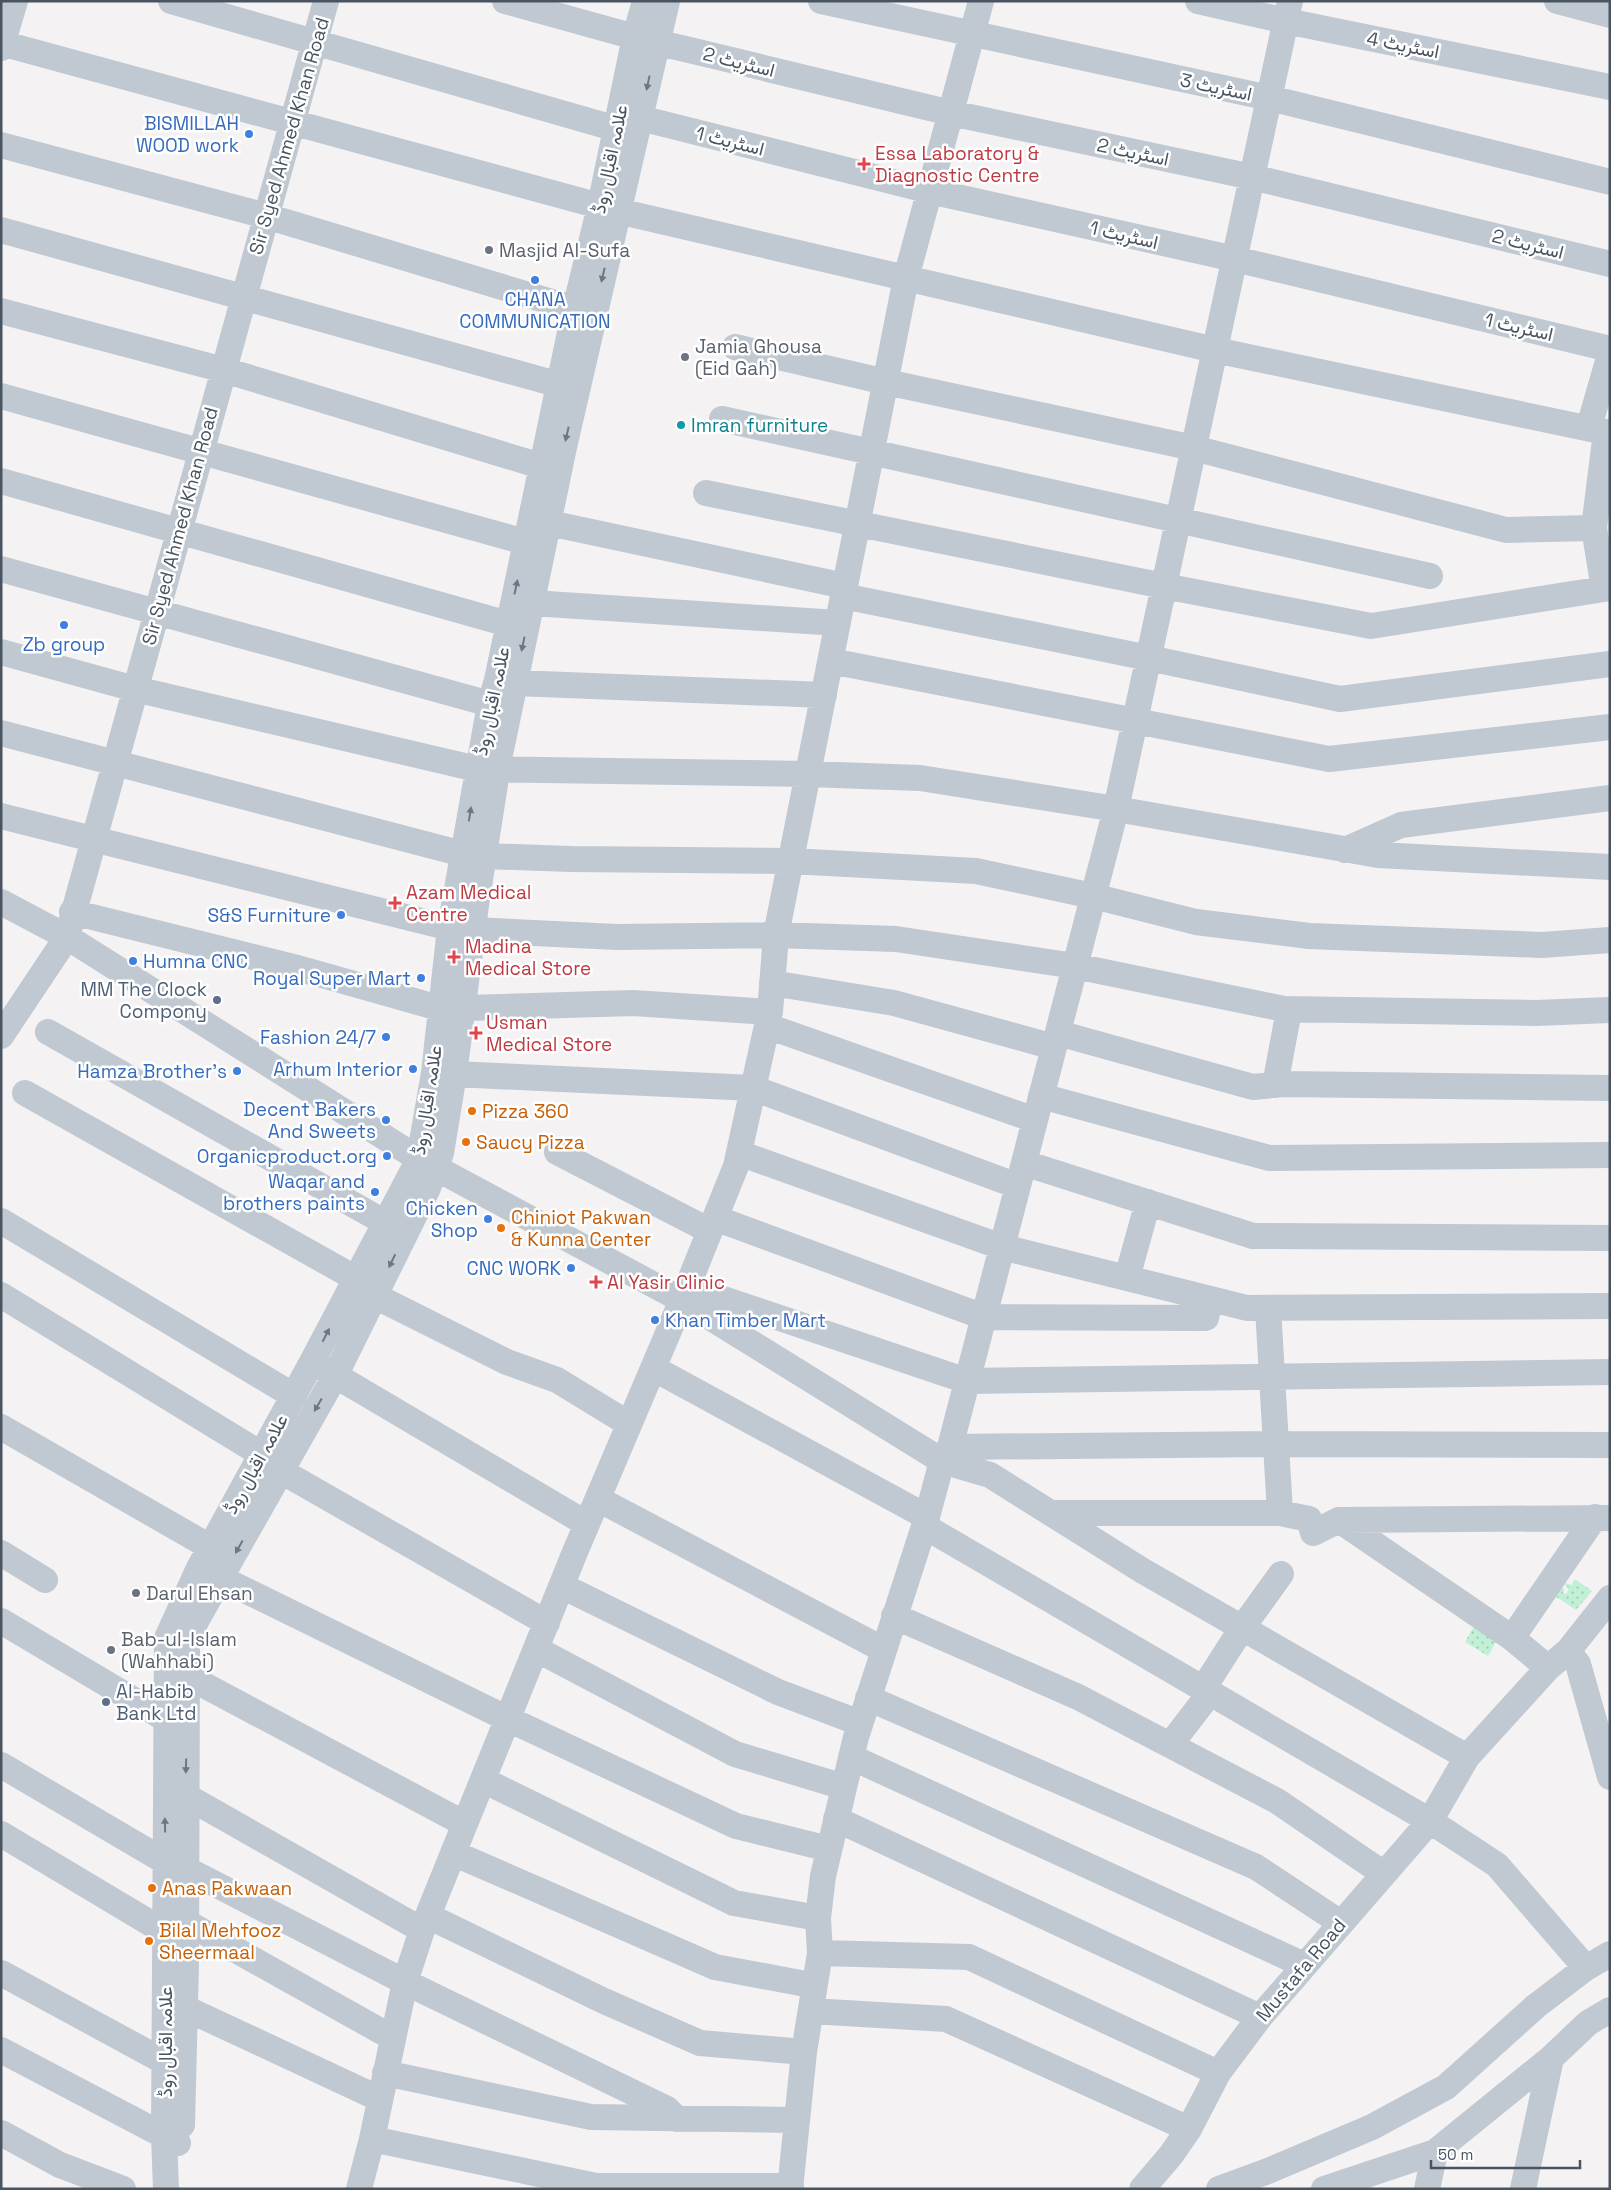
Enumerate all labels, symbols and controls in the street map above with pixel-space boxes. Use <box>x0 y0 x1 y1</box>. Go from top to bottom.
street label: Sir Syed Ahmed Khan Road <box>243 15 335 257</box>
street label: اسٹریٹ 4 <box>1365 26 1441 64</box>
street label: اسٹریٹ 2 <box>701 41 777 83</box>
street label: اسٹریٹ 3 <box>1178 67 1254 107</box>
one-way arrow <box>643 75 651 91</box>
street label: علامہ اقبال روڈ <box>586 102 634 216</box>
place label: BISMILLAH WOOD work <box>136 111 239 158</box>
street label: اسٹریٹ 1 <box>693 120 767 162</box>
marker: BISMILLAH WOOD work <box>243 128 255 140</box>
street label: اسٹریٹ 2 <box>1095 132 1171 172</box>
place label: Essa Laboratory & Diagnostic Centre <box>875 141 1040 188</box>
marker: Essa Laboratory & Diagnostic Centre <box>857 157 871 171</box>
street label: اسٹریٹ 1 <box>1087 215 1161 255</box>
street label: اسٹریٹ 2 <box>1490 223 1566 265</box>
place label: Masjid Al-Sufa <box>499 238 630 263</box>
marker: Masjid Al-Sufa <box>483 244 495 256</box>
one-way arrow <box>599 268 607 283</box>
marker: CHANA COMMUNICATION <box>529 274 541 286</box>
place label: CHANA COMMUNICATION <box>459 287 611 334</box>
street label: اسٹریٹ 1 <box>1482 307 1556 347</box>
place label: Jamia Ghousa (Eid Gah) <box>695 334 822 381</box>
marker: Jamia Ghousa (Eid Gah) <box>679 351 691 363</box>
street label: Sir Syed Ahmed Khan Road <box>136 404 224 648</box>
place label: Imran furniture <box>691 413 828 438</box>
marker: Imran furniture <box>675 419 687 431</box>
one-way arrow <box>563 426 571 441</box>
one-way arrow <box>513 578 521 594</box>
marker: Zb group <box>58 619 70 631</box>
place label: Zb group <box>23 632 105 657</box>
one-way arrow <box>519 637 527 652</box>
street label: علامہ اقبال روڈ <box>468 644 516 758</box>
one-way arrow <box>466 806 474 822</box>
place label: Azam Medical Centre <box>406 880 531 927</box>
marker: Azam Medical Centre <box>388 896 402 910</box>
place label: S&S Furniture <box>208 903 331 928</box>
marker: S&S Furniture <box>335 909 347 921</box>
place label: Madina Medical Store <box>465 934 591 981</box>
place label: Humna CNC <box>143 949 248 974</box>
marker: Madina Medical Store <box>447 950 461 964</box>
marker: Humna CNC <box>127 955 139 967</box>
place label: Royal Super Mart <box>253 966 411 991</box>
marker: Royal Super Mart <box>415 972 427 984</box>
place label: MM The Clock Compony <box>81 977 207 1024</box>
marker: MM The Clock Compony <box>211 994 223 1006</box>
place label: Usman Medical Store <box>486 1010 612 1057</box>
place label: Fashion 24/7 <box>260 1025 376 1050</box>
marker: Usman Medical Store <box>470 1027 482 1039</box>
marker: Fashion 24/7 <box>380 1031 392 1043</box>
street label: علامہ اقبال روڈ <box>406 1043 448 1157</box>
place label: Arhum Interior <box>273 1057 403 1082</box>
place label: Hamza Brother's <box>77 1059 227 1084</box>
marker: Arhum Interior <box>407 1063 419 1075</box>
marker: Hamza Brother's <box>231 1065 243 1077</box>
place label: Decent Bakers And Sweets <box>243 1097 376 1144</box>
place label: Pizza 360 <box>482 1099 569 1124</box>
marker: Pizza 360 <box>466 1105 478 1117</box>
marker: Decent Bakers And Sweets <box>380 1114 392 1126</box>
place label: Saucy Pizza <box>476 1130 585 1155</box>
marker: Saucy Pizza <box>460 1136 472 1148</box>
place label: Organicproduct.org <box>197 1144 377 1169</box>
marker: Organicproduct.org <box>381 1150 393 1162</box>
place label: Waqar and brothers paints <box>223 1169 365 1216</box>
marker: Waqar and brothers paints <box>369 1186 381 1198</box>
place label: Chicken Shop <box>406 1196 478 1243</box>
place label: Chiniot Pakwan & Kunna Center <box>511 1205 651 1252</box>
marker: Chicken Shop <box>482 1213 494 1225</box>
marker: Chiniot Pakwan & Kunna Center <box>495 1222 507 1234</box>
one-way arrow <box>388 1253 397 1268</box>
place label: CNC WORK <box>466 1256 561 1281</box>
marker: CNC WORK <box>565 1262 577 1274</box>
place label: Al Yasir Clinic <box>607 1270 725 1295</box>
marker: Al Yasir Clinic <box>589 1275 603 1289</box>
place label: Khan Timber Mart <box>665 1308 826 1333</box>
marker: Khan Timber Mart <box>649 1314 661 1326</box>
one-way arrow <box>322 1327 330 1342</box>
one-way arrow <box>314 1398 323 1412</box>
street label: علامہ اقبال روڈ <box>218 1410 294 1518</box>
one-way arrow <box>234 1540 243 1553</box>
place label: Darul Ehsan <box>146 1581 253 1606</box>
marker: Darul Ehsan <box>130 1587 142 1599</box>
place label: Bab-ul-Islam (Wahhabi) <box>121 1627 237 1674</box>
marker: Bab-ul-Islam (Wahhabi) <box>105 1644 117 1656</box>
place label: Al-Habib Bank Ltd <box>116 1679 196 1726</box>
marker: Al-Habib Bank Ltd <box>100 1696 112 1708</box>
one-way arrow <box>182 1758 190 1774</box>
one-way arrow <box>161 1817 169 1833</box>
place label: Anas Pakwaan <box>162 1876 292 1901</box>
marker: Anas Pakwaan <box>146 1882 158 1894</box>
street label: Mustafa Road <box>1250 1913 1352 2027</box>
place label: Bilal Mehfooz Sheermaal <box>159 1918 281 1965</box>
marker: Bilal Mehfooz Sheermaal <box>143 1935 155 1947</box>
street label: علامہ اقبال روڈ <box>153 1987 178 2097</box>
scale bar <box>1431 2138 1580 2170</box>
text: 50 m <box>1438 2145 1473 2164</box>

